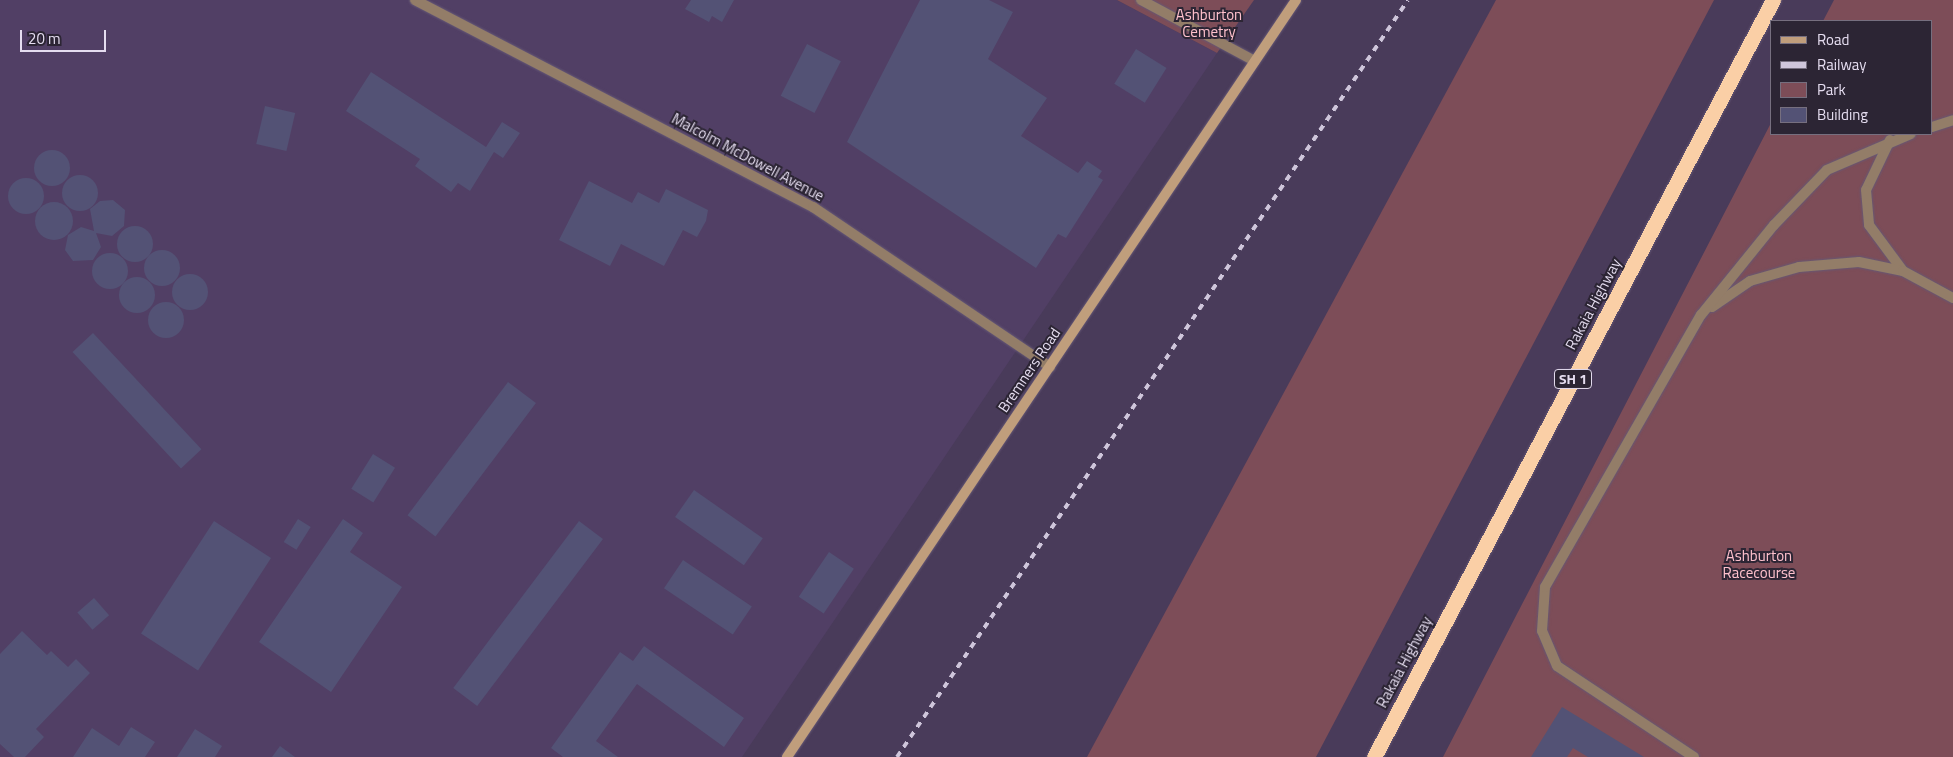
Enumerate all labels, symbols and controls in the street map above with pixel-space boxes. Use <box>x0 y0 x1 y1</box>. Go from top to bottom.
park label: Ashburton Cemetry <box>1176 5 1242 40</box>
scale bar <box>22 20 109 52</box>
legend <box>1770 20 1933 135</box>
text: 20 m <box>28 27 61 50</box>
text: Road <box>1817 28 1849 51</box>
text: Railway <box>1817 53 1867 76</box>
text: Park <box>1817 78 1846 101</box>
text: Building <box>1817 103 1868 126</box>
street label: Malcolm McDowell Avenue <box>669 109 827 205</box>
street label: Rakaia Highway <box>1561 255 1625 353</box>
street label: Bremners Road <box>994 324 1064 416</box>
road number: SH 1 <box>1553 368 1593 390</box>
park label: Ashburton Racecourse <box>1723 546 1795 581</box>
street label: Rakaia Highway <box>1372 613 1436 711</box>

